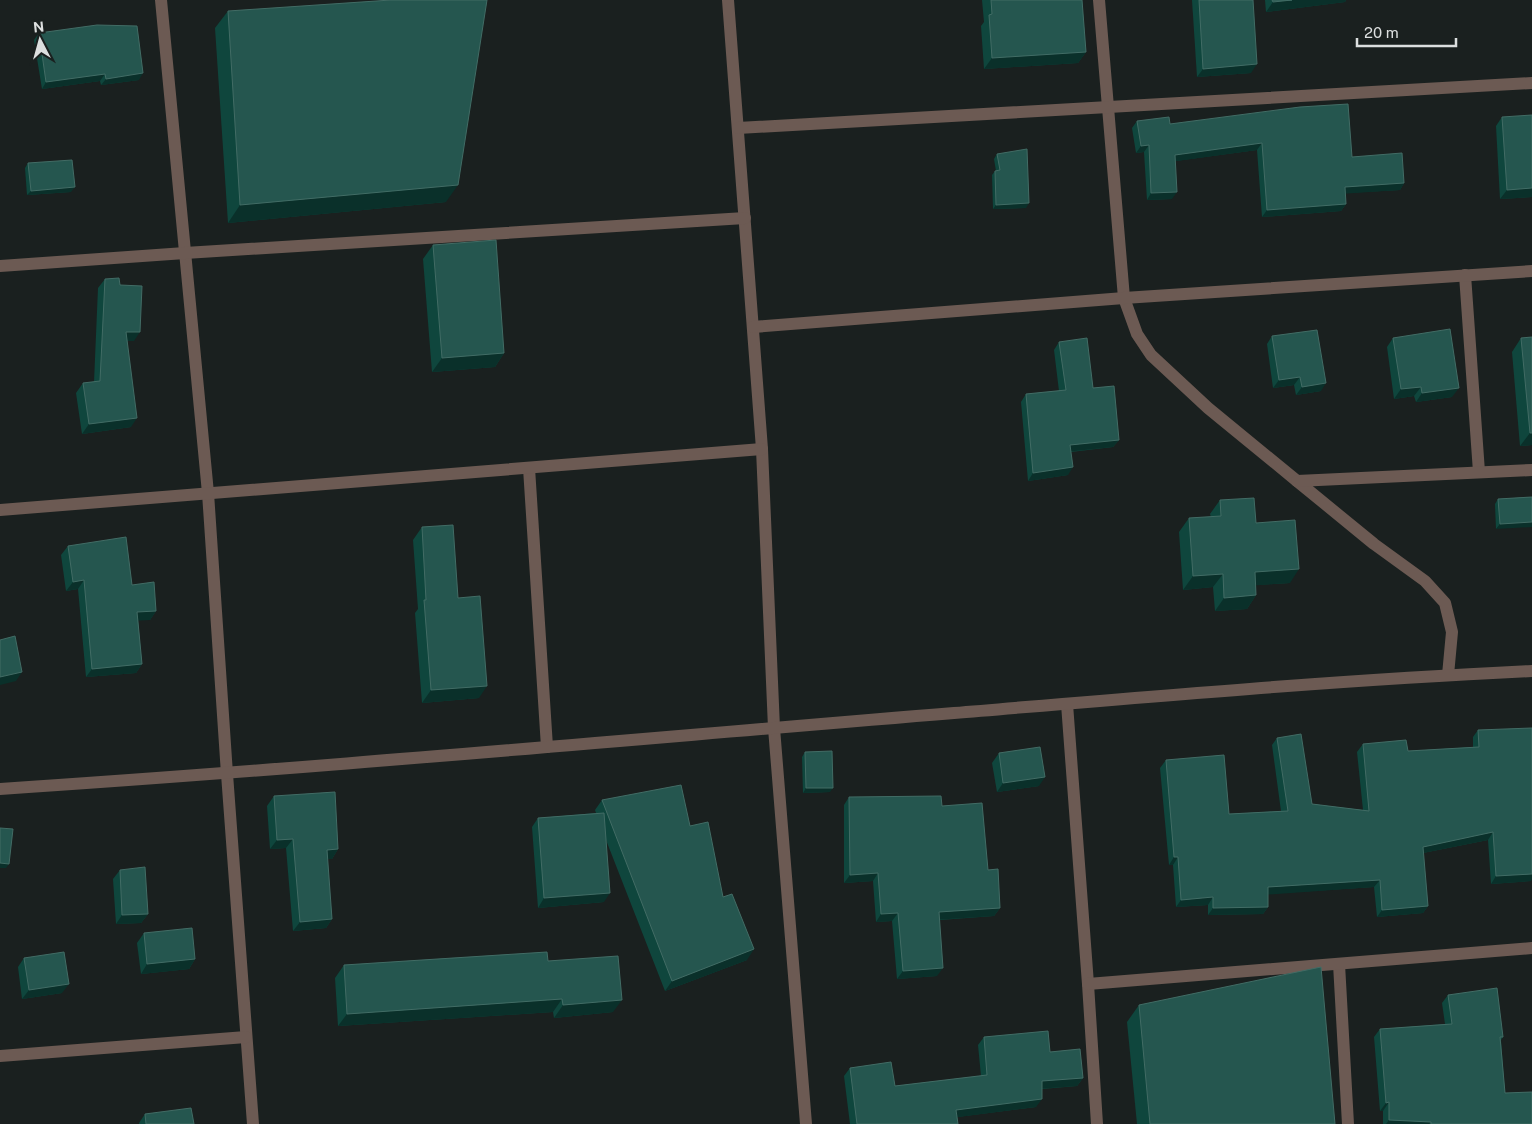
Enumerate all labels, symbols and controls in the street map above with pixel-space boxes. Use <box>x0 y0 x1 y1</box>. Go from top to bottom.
north arrow <box>15 15 65 65</box>
scale bar <box>1357 15 1456 47</box>
text: N <box>32 19 45 36</box>
text: 20 m <box>1364 24 1399 41</box>

